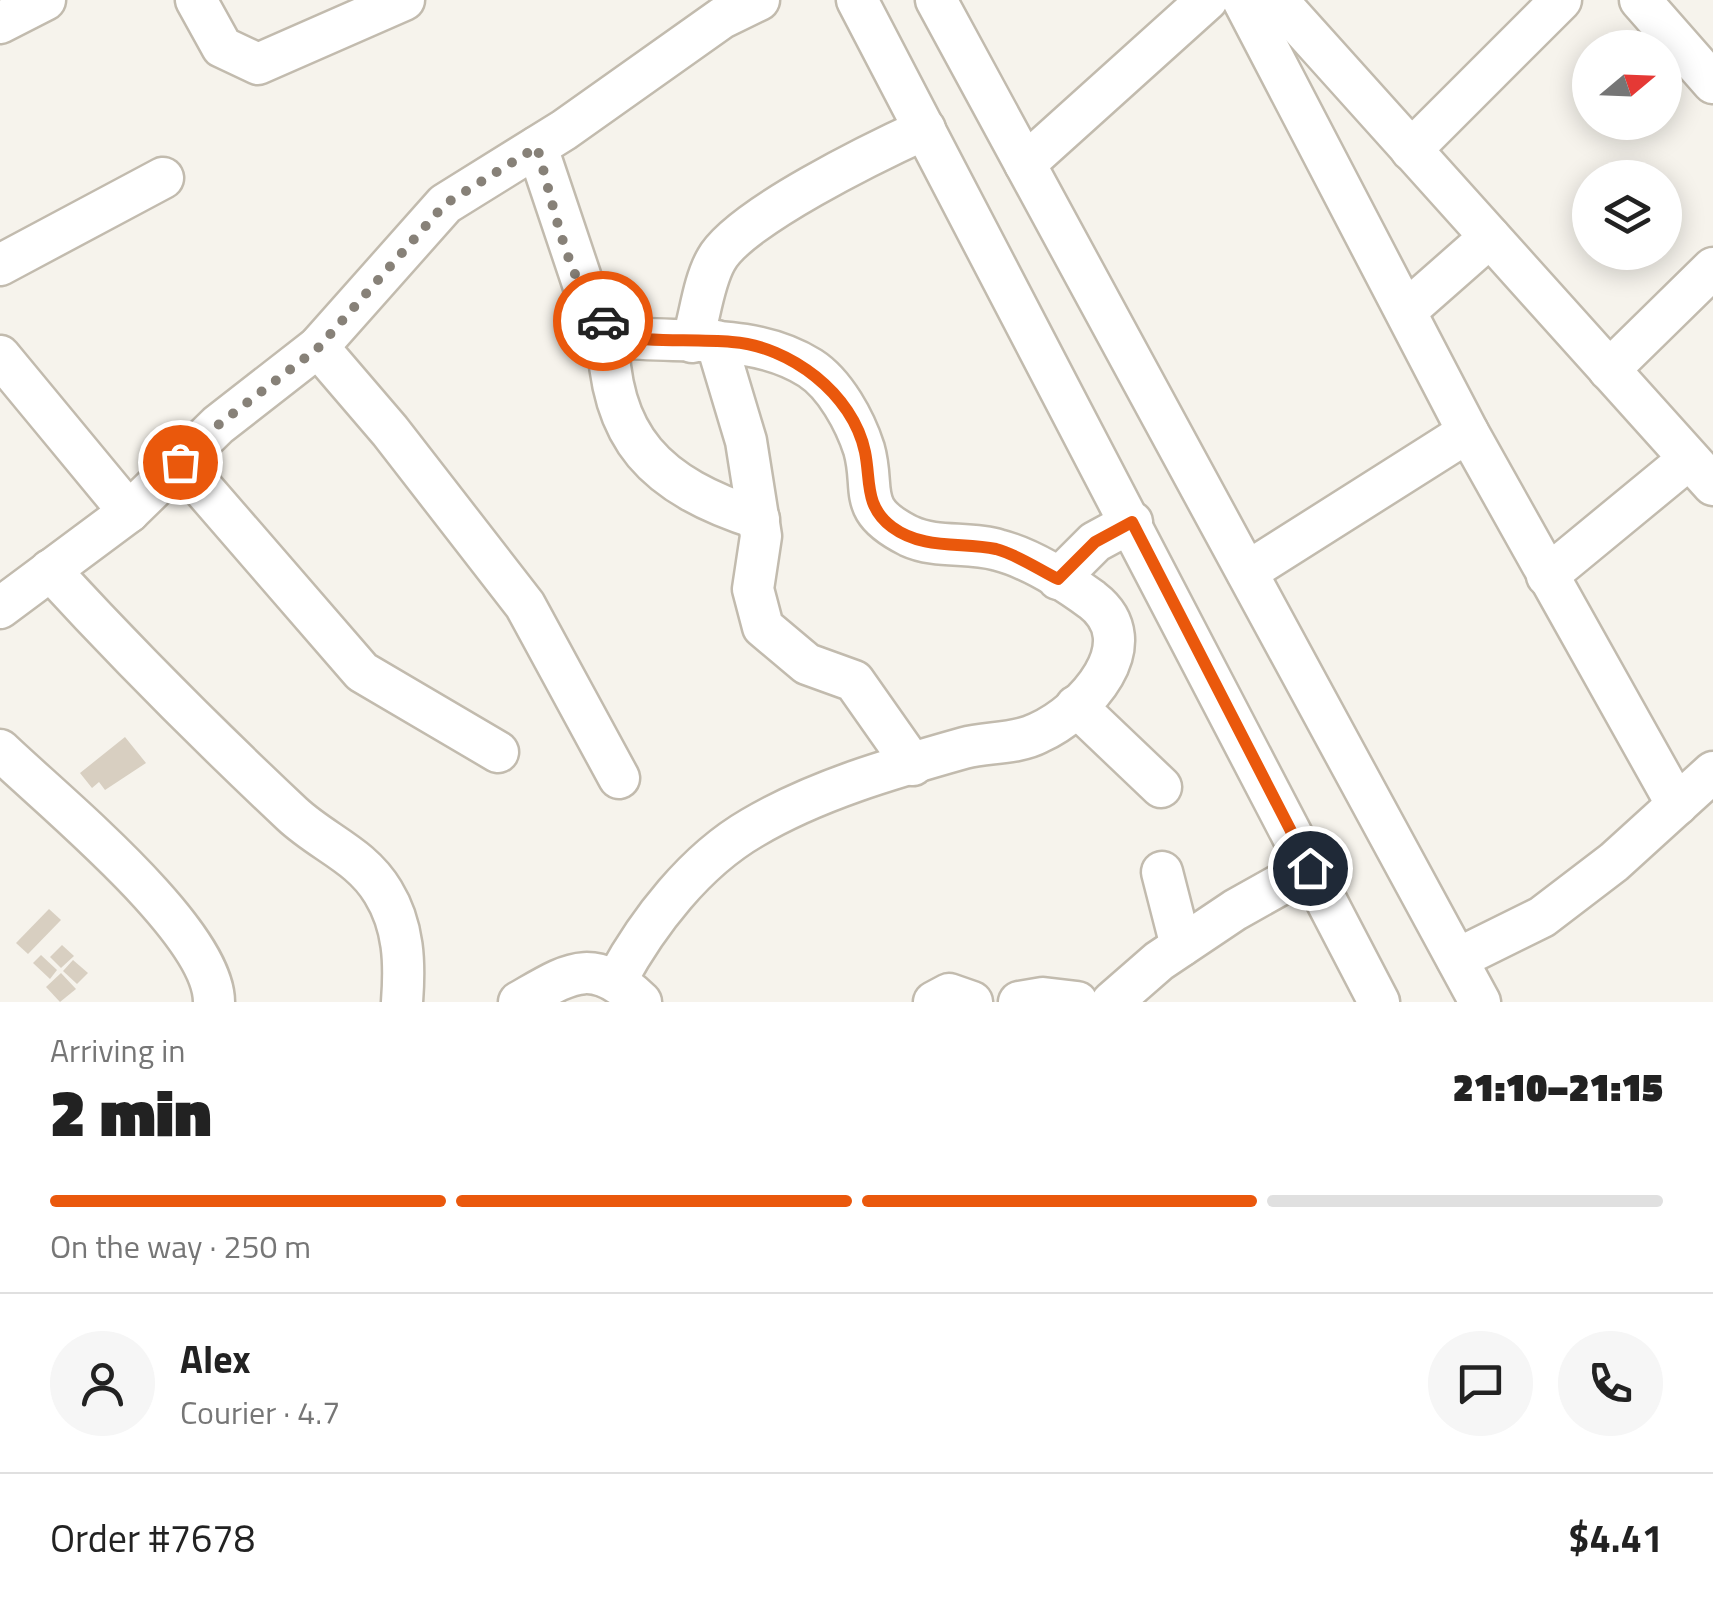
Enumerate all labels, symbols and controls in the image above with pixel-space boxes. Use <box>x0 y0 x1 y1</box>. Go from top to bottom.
north arrow <box>1572 30 1682 140</box>
map controls <box>1572 30 1682 270</box>
button: layers <box>1572 160 1682 270</box>
courier <box>553 271 653 371</box>
icon: car <box>576 294 631 349</box>
pin <box>138 420 223 505</box>
icon: bag <box>153 435 208 490</box>
pin <box>1268 826 1353 911</box>
icon: home <box>1283 841 1338 896</box>
text: Arriving in <box>50 1026 186 1074</box>
text: 21:10–21:15 <box>1453 1058 1663 1116</box>
text: 2 min <box>50 1062 211 1161</box>
text: On the way · 250 m <box>50 1222 311 1270</box>
text: Alex <box>180 1330 251 1388</box>
button: person <box>50 1331 155 1436</box>
button: chat <box>1428 1331 1533 1436</box>
button: phone <box>1558 1331 1663 1436</box>
text: Courier · 4.7 <box>180 1388 340 1436</box>
text: Order #7678 <box>50 1509 255 1567</box>
text: $4.41 <box>1568 1509 1663 1567</box>

